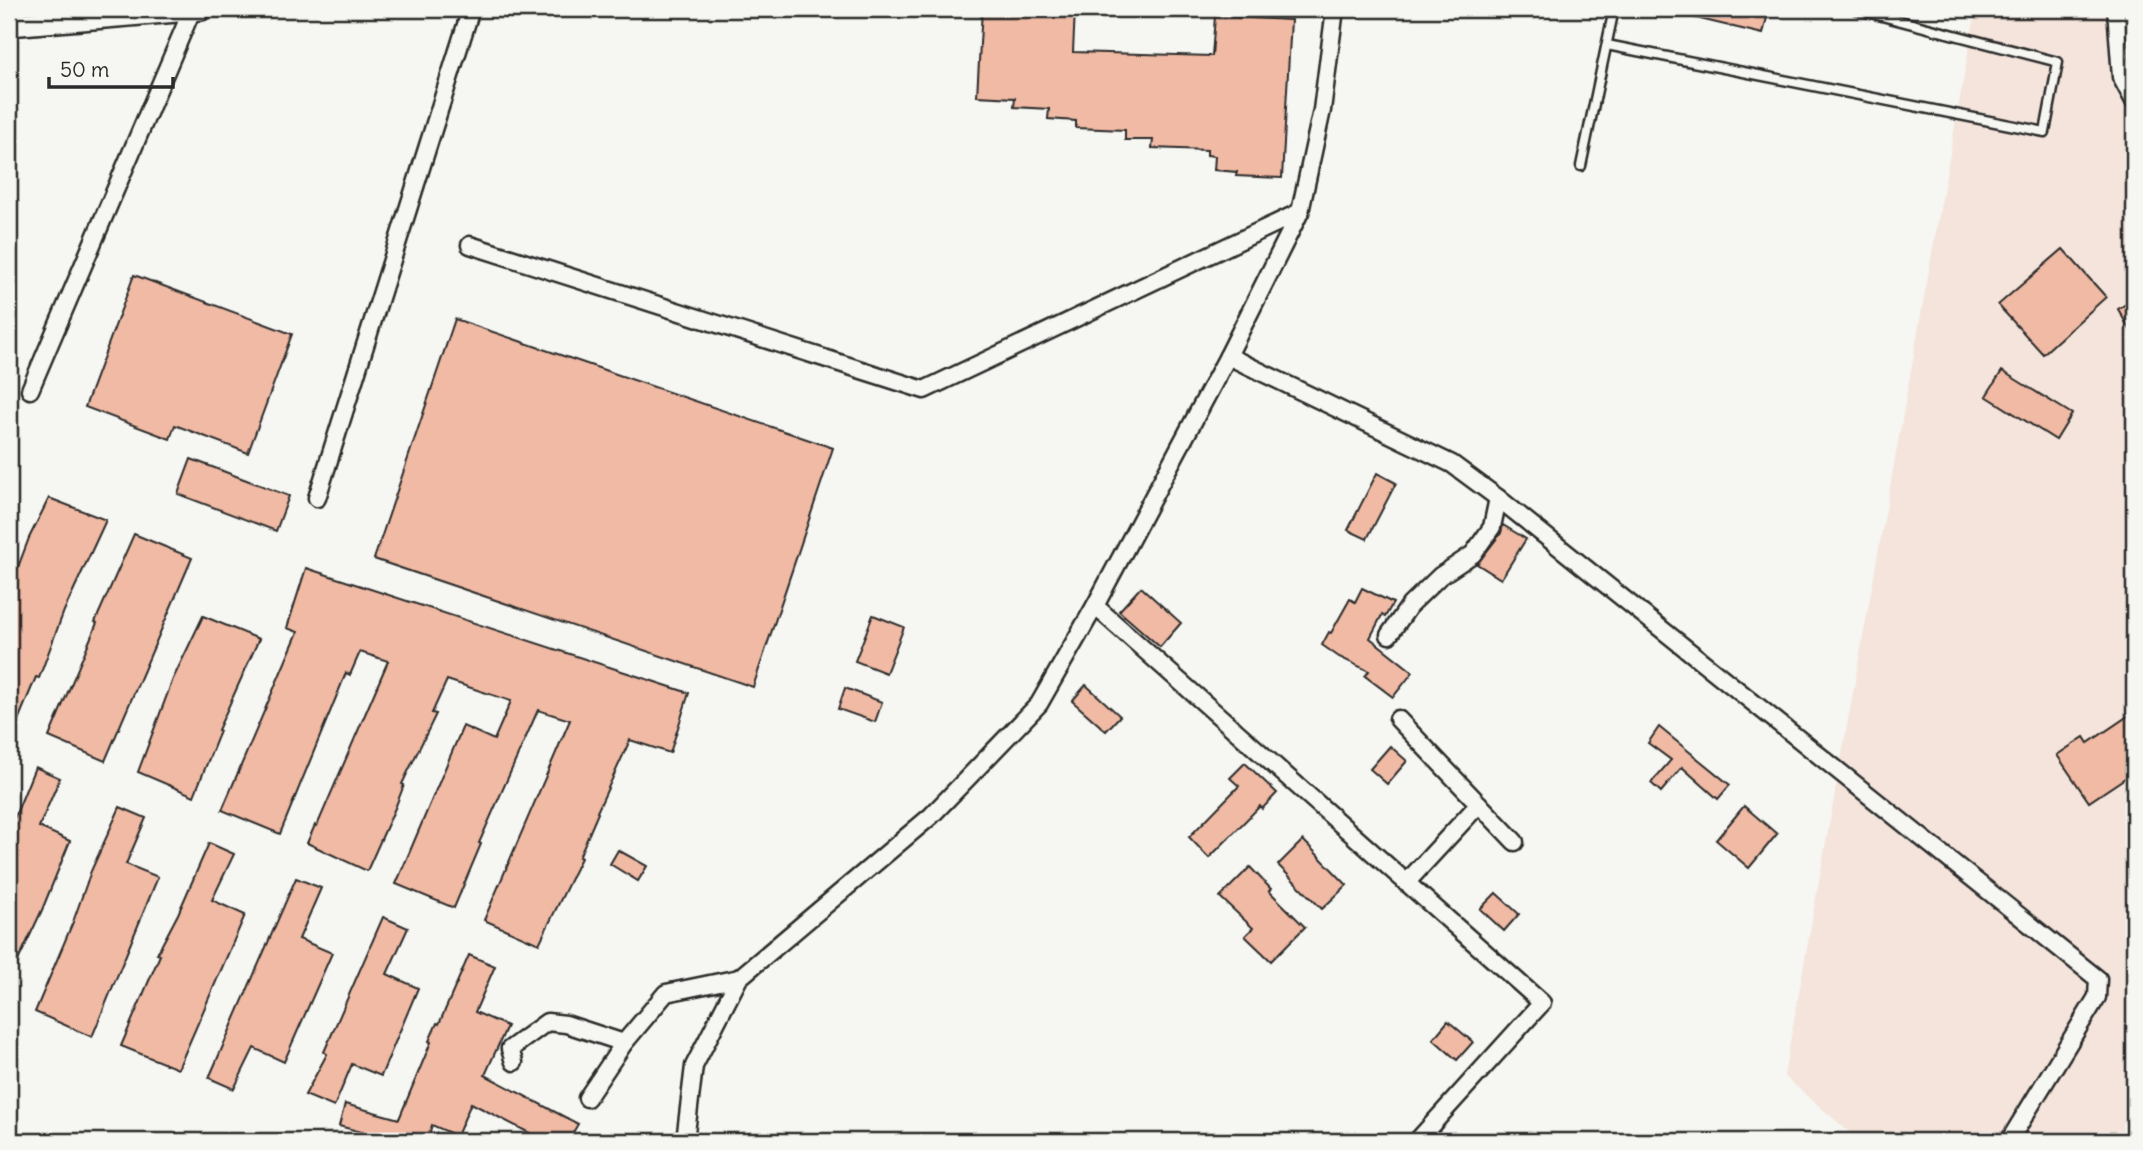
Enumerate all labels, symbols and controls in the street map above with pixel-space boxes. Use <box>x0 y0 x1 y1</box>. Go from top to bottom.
scale bar <box>49 46 173 90</box>
text: 50 m <box>60 56 109 83</box>

